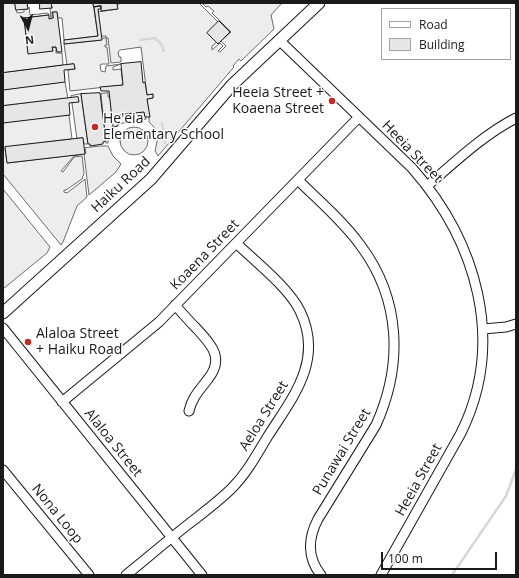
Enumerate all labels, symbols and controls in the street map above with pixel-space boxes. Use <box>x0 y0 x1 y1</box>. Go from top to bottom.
north arrow <box>8 8 48 48</box>
legend <box>381 8 511 60</box>
text: Road <box>419 16 448 33</box>
text: N <box>24 32 35 48</box>
text: Building <box>419 36 464 53</box>
place label: Heeia Street + Koaena Street <box>232 85 324 118</box>
marker: Heeia Street + Koaena Street <box>327 96 337 106</box>
place label: He'eia Elementary School <box>103 111 224 144</box>
street label: Heeia Street <box>378 117 446 187</box>
marker: He'eia Elementary School <box>90 122 100 132</box>
street label: Haiku Road <box>88 153 154 217</box>
street label: Koaena Street <box>167 216 243 294</box>
place label: Alaloa Street + Haiku Road <box>36 326 122 358</box>
marker: Alaloa Street + Haiku Road <box>23 337 33 347</box>
street label: Aeloa Street <box>236 378 292 454</box>
street label: Alaloa Street <box>80 406 146 480</box>
street label: Punawai Street <box>309 406 375 498</box>
street label: Heeia Street <box>392 441 446 519</box>
street label: Nona Loop <box>28 481 86 547</box>
scale bar <box>383 544 499 570</box>
text: 100 m <box>388 550 423 567</box>

